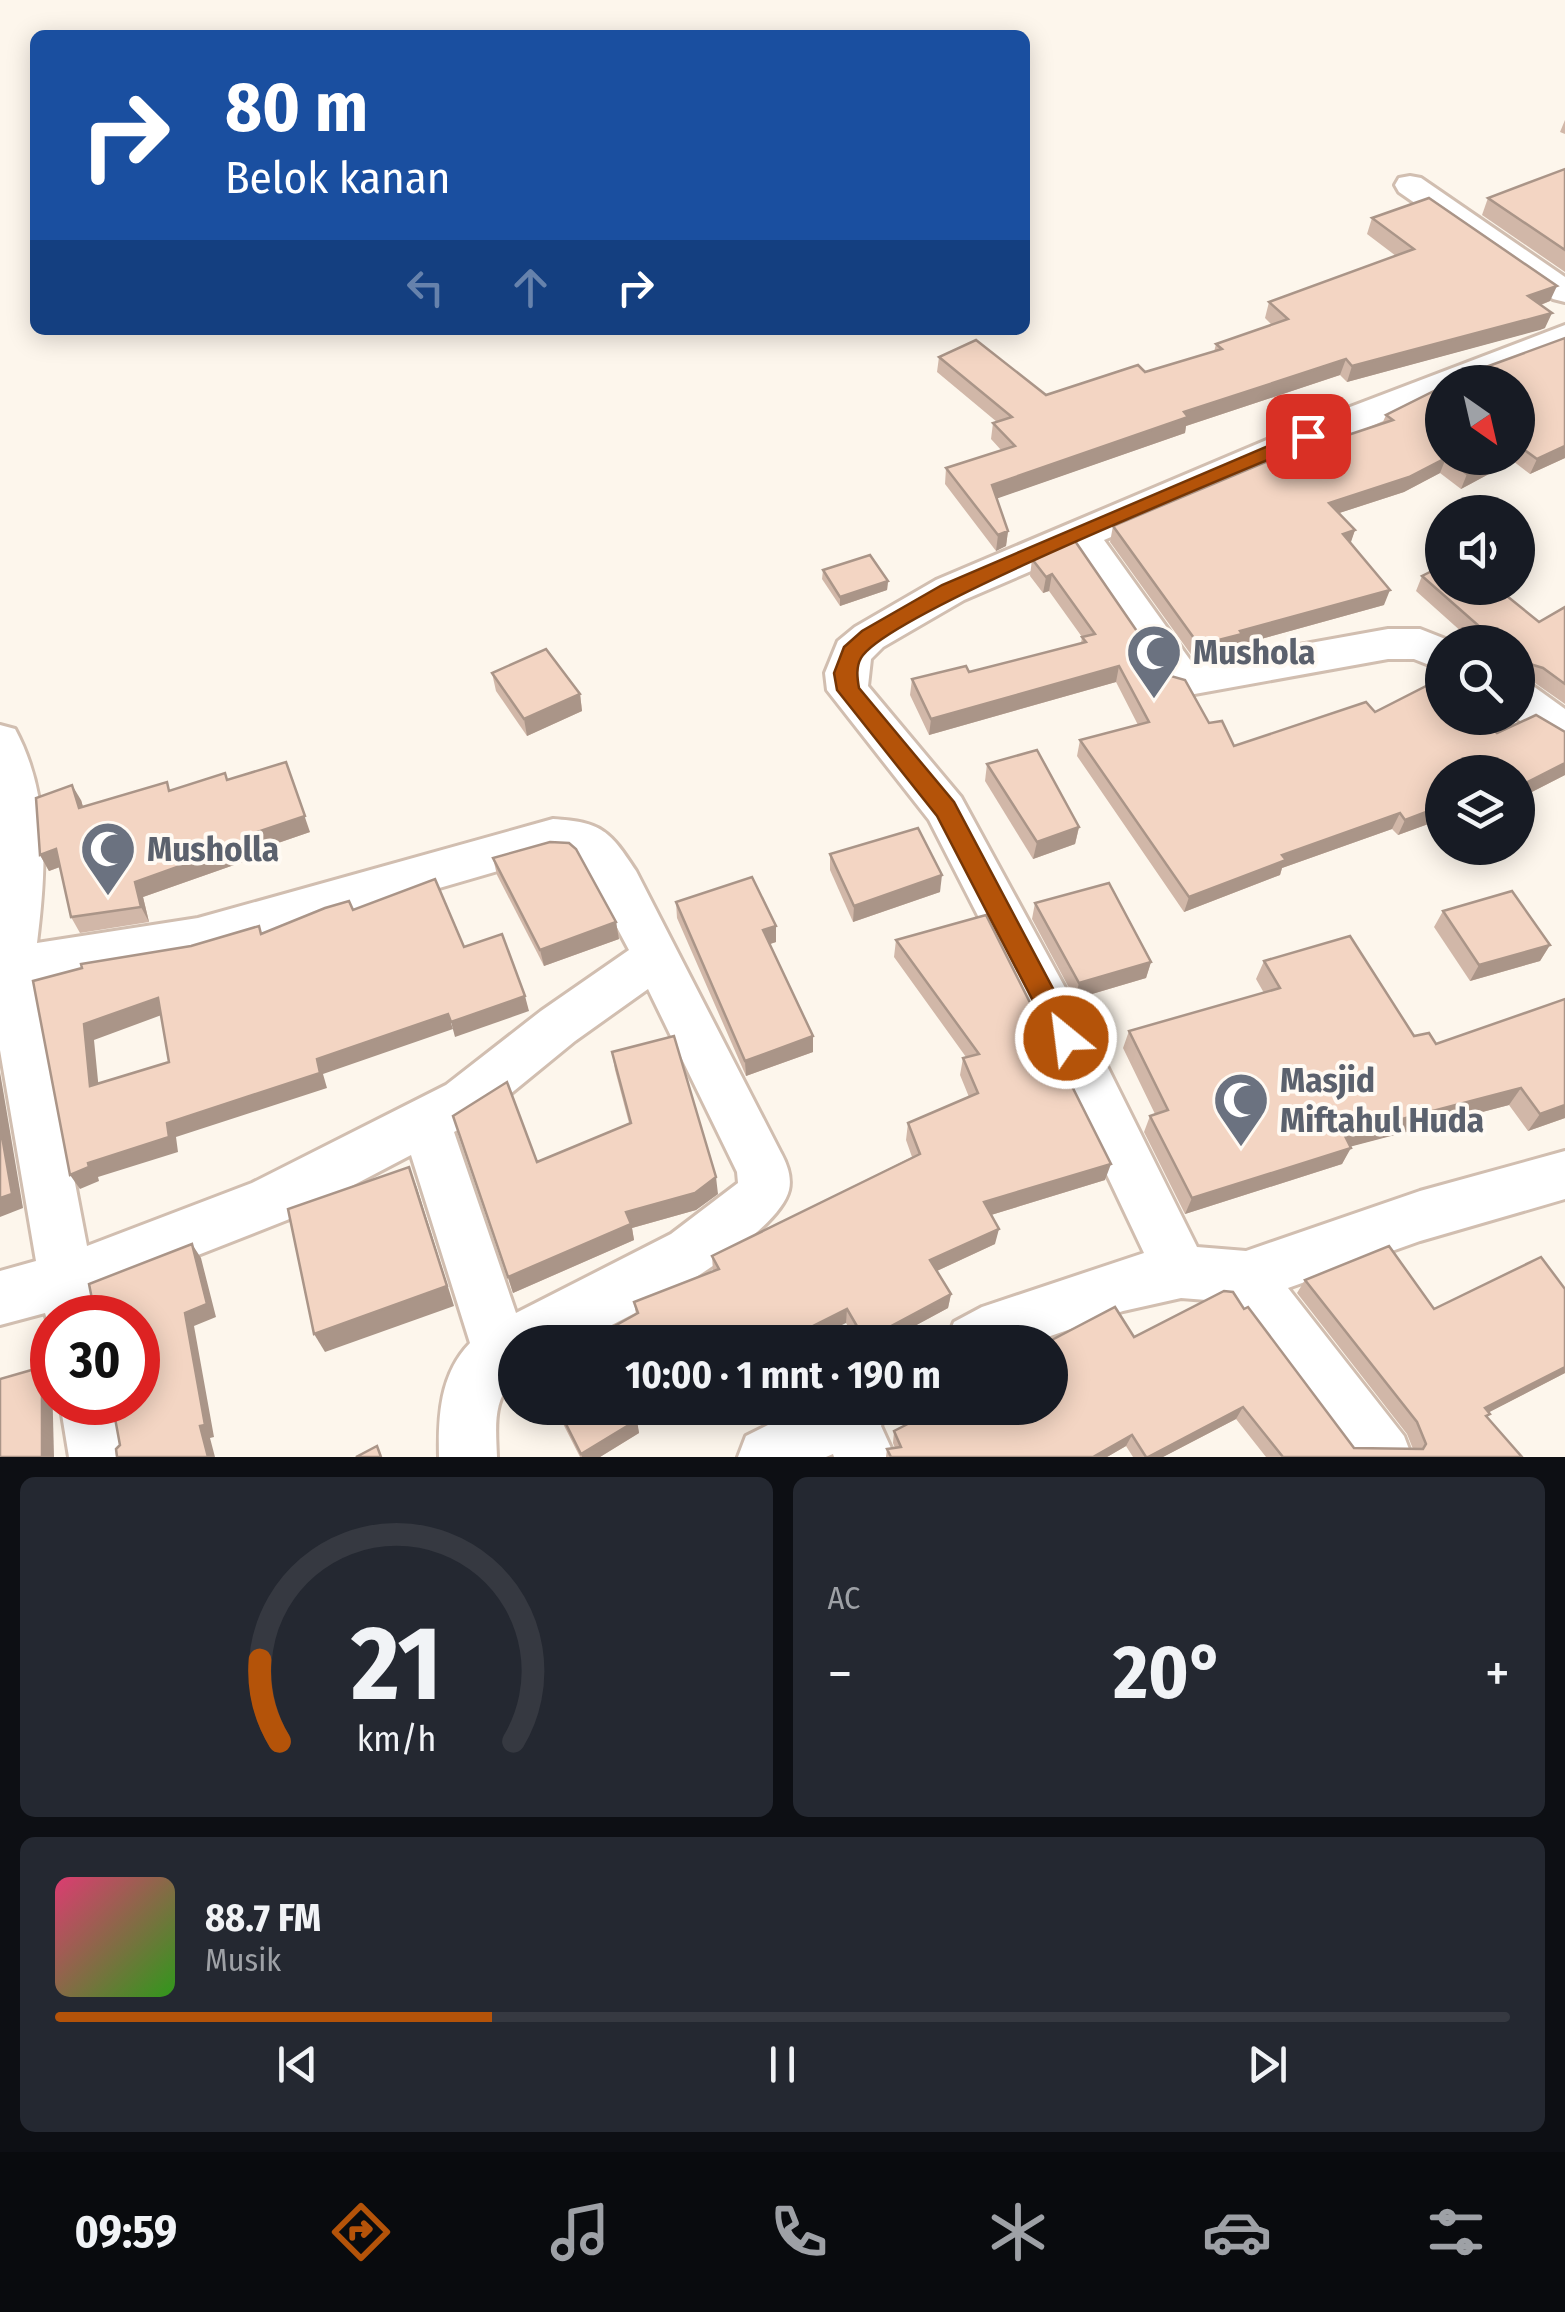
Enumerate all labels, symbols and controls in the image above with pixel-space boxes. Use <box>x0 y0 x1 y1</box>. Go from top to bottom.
text: 80 m <box>225 66 368 150</box>
icon: right <box>60 70 190 200</box>
text: Belok kanan <box>225 151 451 205</box>
icon: left <box>398 260 453 315</box>
icon: ahead <box>503 260 558 315</box>
icon: right <box>608 260 663 315</box>
north arrow <box>1425 365 1535 475</box>
map controls <box>1425 365 1535 865</box>
pin <box>1266 394 1351 479</box>
icon: arrive <box>1281 409 1336 464</box>
button: sound <box>1425 495 1535 605</box>
mosque icon: Mushola <box>1124 622 1184 701</box>
button: search <box>1425 625 1535 735</box>
place label: Mushola <box>1193 631 1316 673</box>
button: layers <box>1425 755 1535 865</box>
mosque icon: Musholla <box>78 819 138 898</box>
place label: Musholla <box>147 828 279 870</box>
position arrow <box>1014 986 1118 1090</box>
place label: Masjid Miftahul Huda <box>1280 1059 1484 1141</box>
mosque icon: Masjid Miftahul Huda <box>1211 1070 1271 1149</box>
speed limit sign: 30 <box>30 1295 160 1425</box>
text: 10:00 · 1 mnt · 190 m <box>625 1352 941 1398</box>
text: AC <box>828 1579 860 1617</box>
text: 21 <box>350 1602 441 1727</box>
text: 20° <box>1113 1628 1224 1718</box>
text: − <box>828 1641 852 1707</box>
text: + <box>1485 1641 1510 1707</box>
text: km/h <box>356 1718 436 1760</box>
text: 88.7 FM <box>205 1895 321 1941</box>
text: Musik <box>205 1941 281 1979</box>
icon: previous <box>270 2037 325 2092</box>
icon: pause <box>755 2037 810 2092</box>
icon: next <box>1240 2037 1295 2092</box>
icon: directions <box>326 2197 396 2267</box>
icon: music <box>545 2197 615 2267</box>
icon: phone <box>764 2197 834 2267</box>
icon: climate <box>983 2197 1053 2267</box>
icon: car <box>1202 2197 1272 2267</box>
icon: filters <box>1421 2197 1491 2267</box>
text: 09:59 <box>74 2205 177 2259</box>

